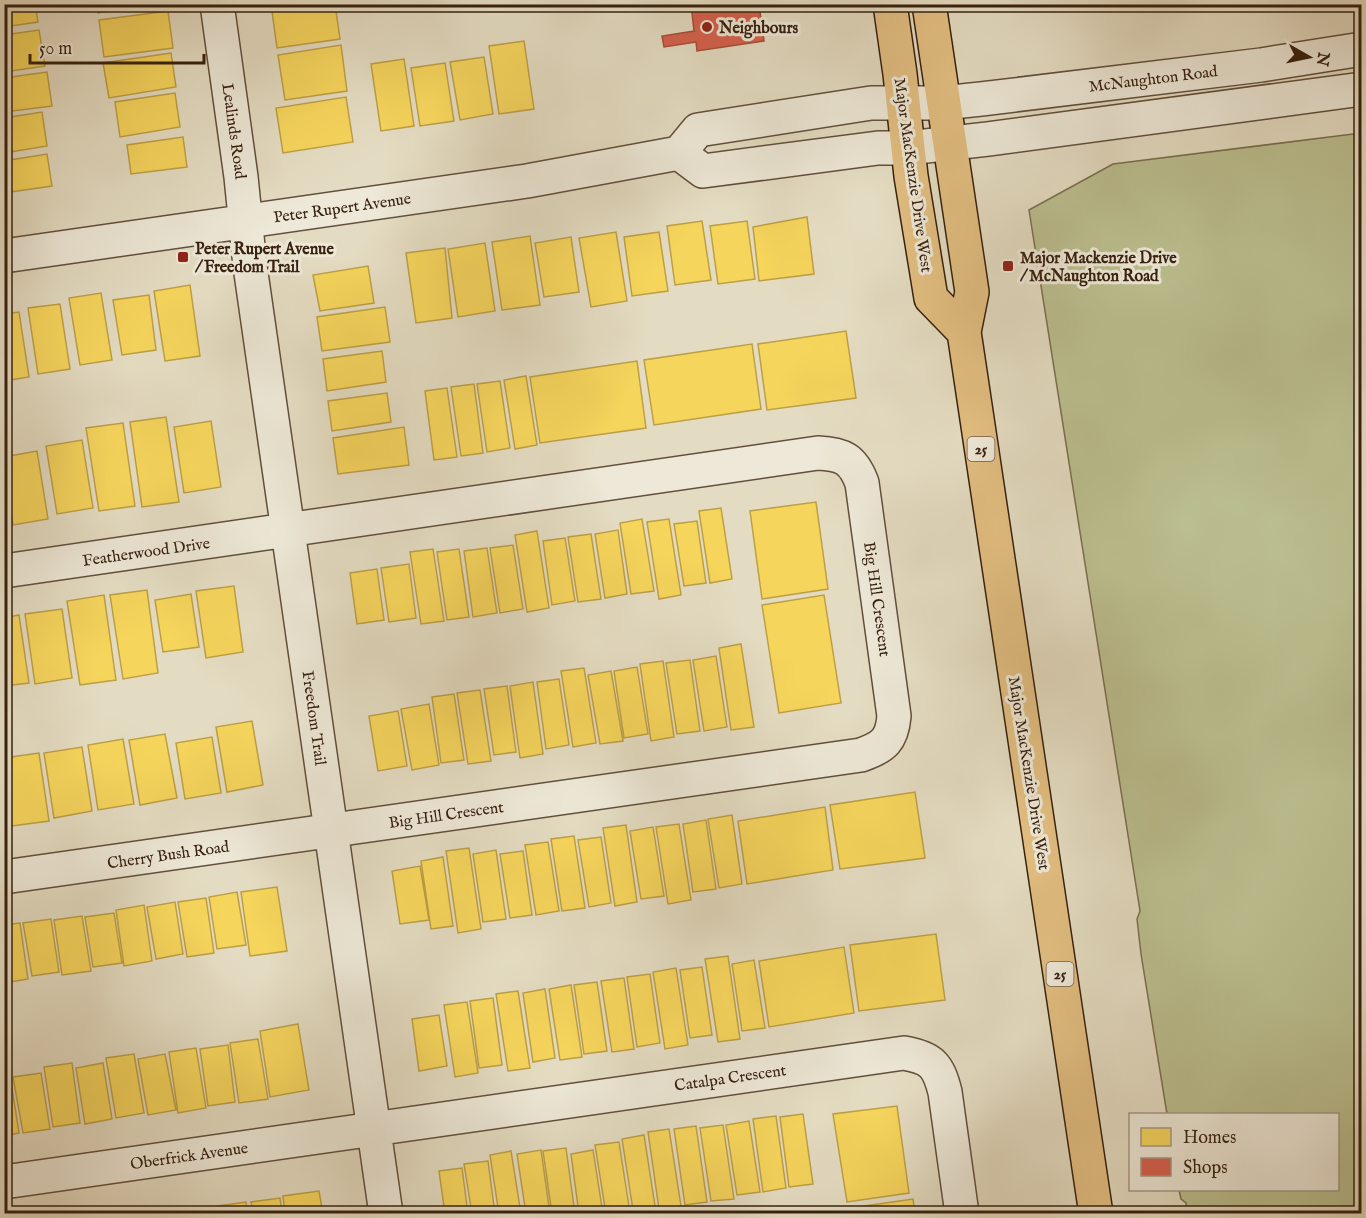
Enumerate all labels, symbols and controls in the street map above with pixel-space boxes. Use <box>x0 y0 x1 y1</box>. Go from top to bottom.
place label: Neighbours <box>718 19 799 39</box>
marker: Neighbours <box>700 20 714 34</box>
scale bar <box>30 27 204 65</box>
north arrow <box>1279 27 1339 87</box>
text: 50 m <box>39 38 72 61</box>
text: N <box>1311 50 1333 68</box>
street label: McNaughton Road <box>1088 62 1219 98</box>
street label: Major MacKenzie Drive West <box>888 77 936 274</box>
street label: Lealinds Road <box>216 82 250 181</box>
street label: Peter Rupert Avenue <box>272 189 412 229</box>
place label: Peter Rupert Avenue / Freedom Trail <box>194 240 334 278</box>
place label: Major Mackenzie Drive / McNaughton Road <box>1019 249 1177 287</box>
marker: Peter Rupert Avenue / Freedom Trail <box>176 250 190 264</box>
marker: Major Mackenzie Drive / McNaughton Road <box>1001 259 1015 273</box>
road number: 25 <box>968 437 994 461</box>
street label: Featherwood Drive <box>81 534 211 572</box>
street label: Big Hill Crescent <box>858 541 894 658</box>
street label: Freedom Trail <box>296 670 330 768</box>
street label: Major MacKenzie Drive West <box>1003 675 1053 872</box>
street label: Big Hill Crescent <box>388 798 505 834</box>
street label: Cherry Bush Road <box>106 837 231 874</box>
road number: 25 <box>1046 962 1074 986</box>
street label: Catalpa Crescent <box>673 1061 788 1097</box>
legend <box>1129 1113 1339 1191</box>
text: Homes <box>1183 1127 1236 1150</box>
street label: Oberfrick Avenue <box>129 1139 249 1175</box>
text: Shops <box>1183 1157 1228 1180</box>

